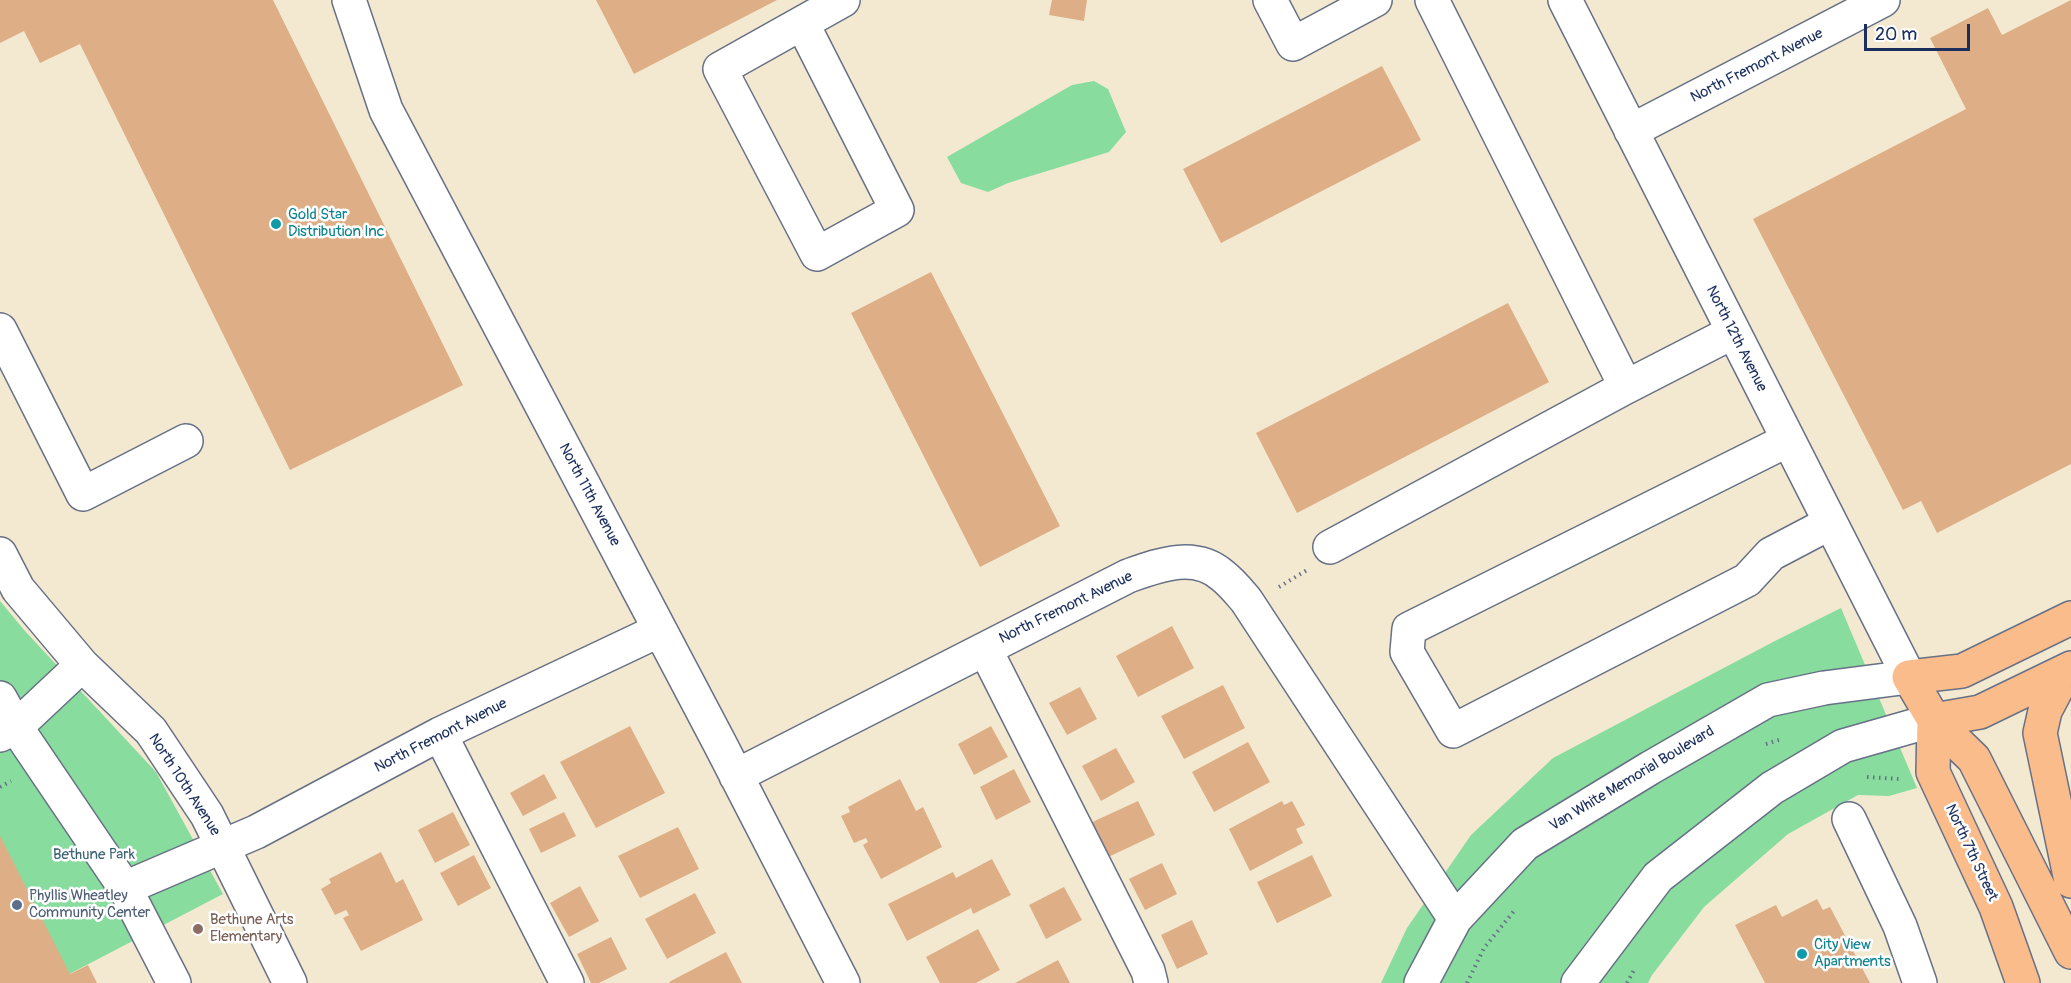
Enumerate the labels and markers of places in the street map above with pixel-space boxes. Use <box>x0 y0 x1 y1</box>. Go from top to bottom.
place label: Gold Star Distribution Inc <box>288 206 384 241</box>
marker: Gold Star Distribution Inc <box>269 217 283 231</box>
place label: Phyllis Wheatley Community Center <box>29 887 150 922</box>
marker: Phyllis Wheatley Community Center <box>10 898 24 912</box>
place label: Bethune Arts Elementary <box>210 911 293 946</box>
marker: Bethune Arts Elementary <box>191 922 205 936</box>
place label: City View Apartments <box>1814 936 1891 971</box>
marker: City View Apartments <box>1795 947 1809 961</box>

